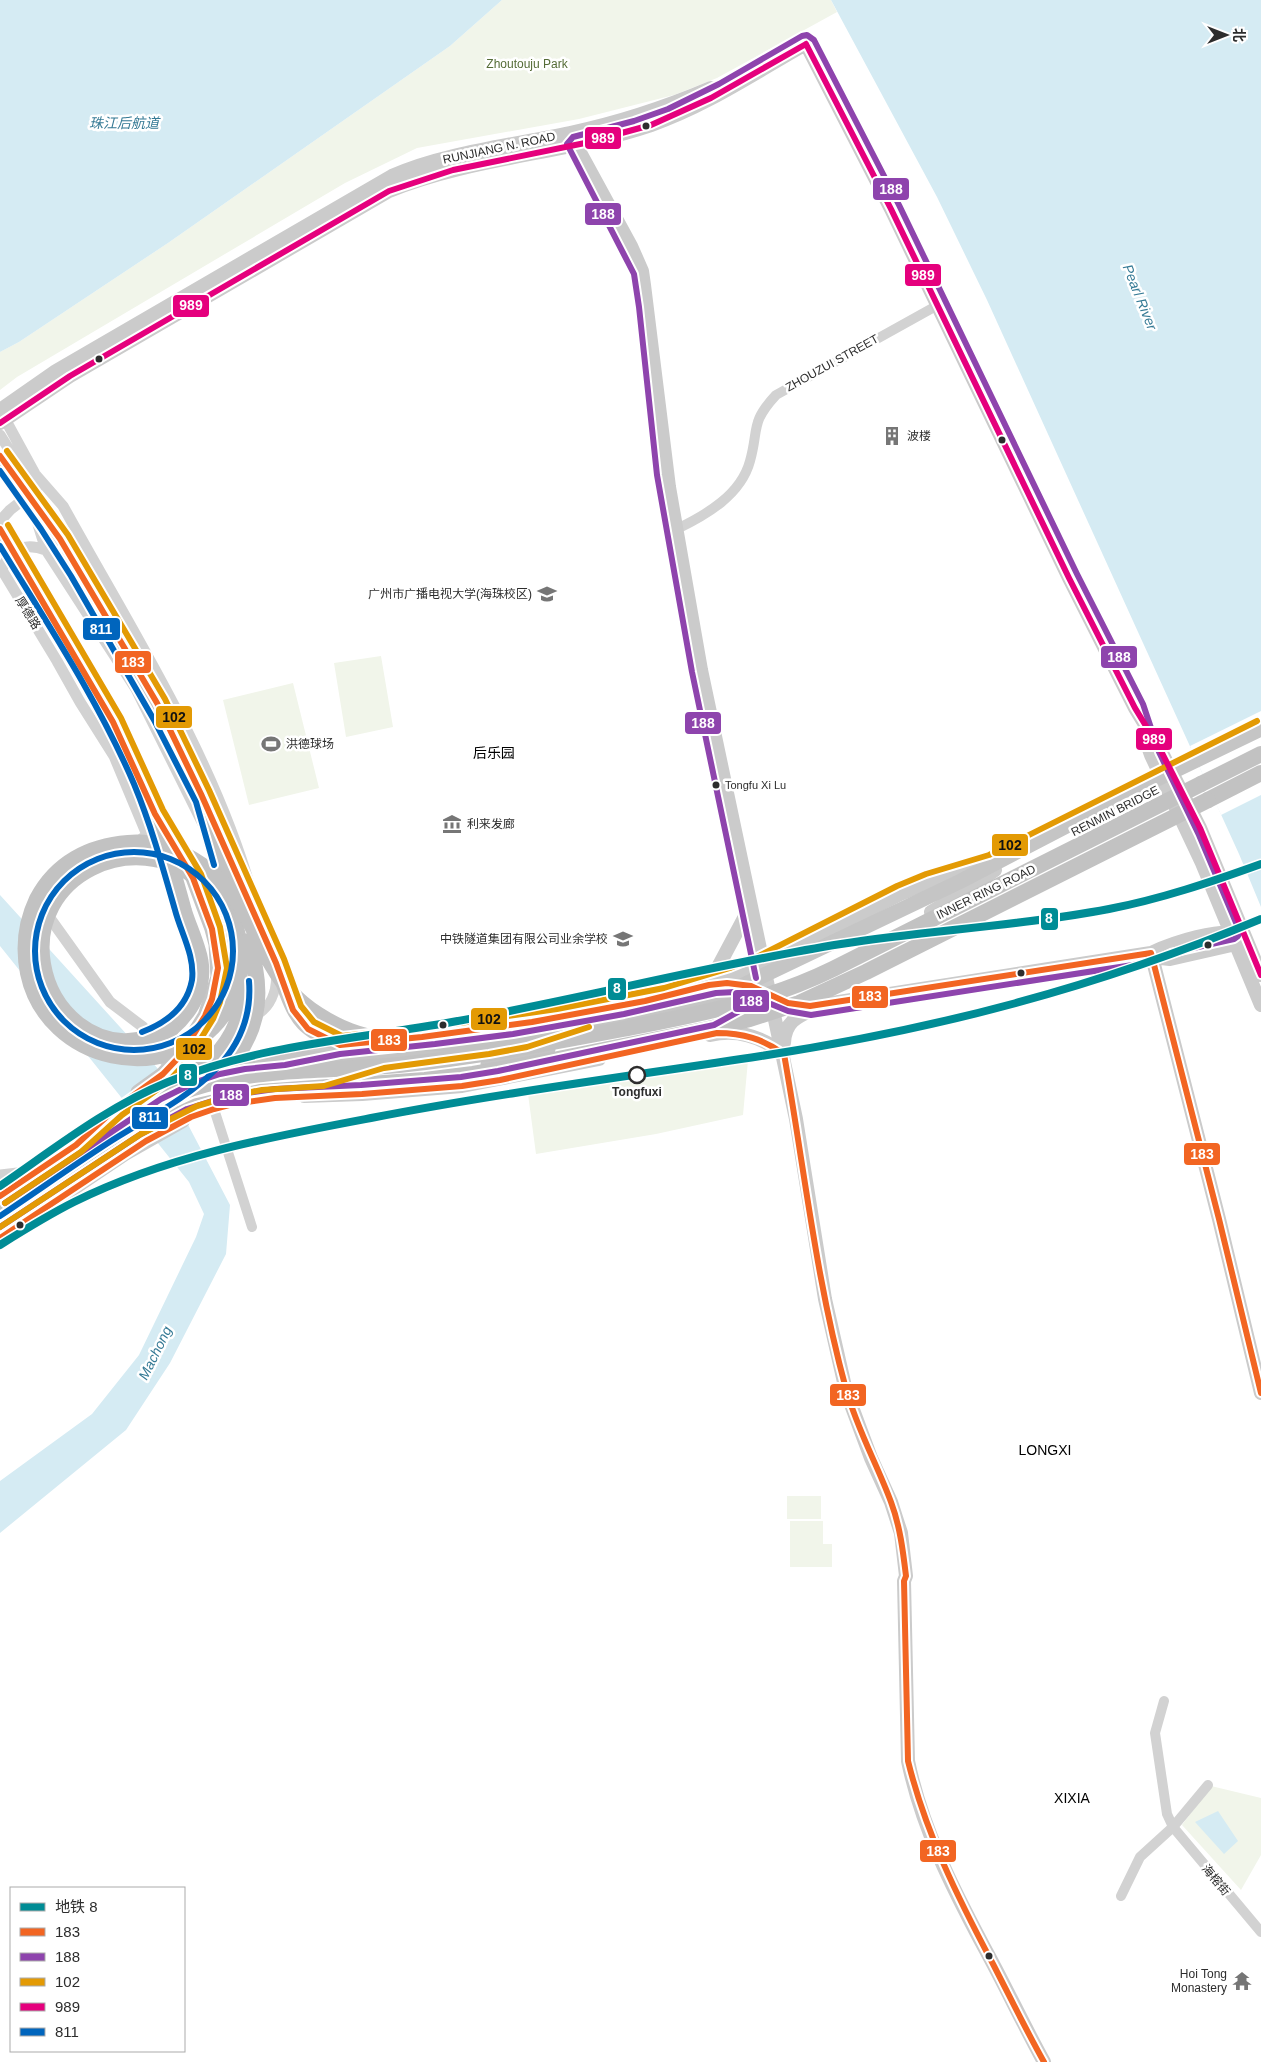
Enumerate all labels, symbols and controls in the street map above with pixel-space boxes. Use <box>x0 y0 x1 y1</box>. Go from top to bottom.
north arrow <box>1201 10 1251 60</box>
text: 北 <box>1231 28 1247 42</box>
park label: Zhoutouju Park <box>486 57 569 71</box>
water label: 珠江后航道 <box>89 115 161 131</box>
unlabelled marker <box>641 121 651 131</box>
line badge: 989 <box>584 126 622 150</box>
street label: RUNJIANG N. ROAD <box>441 129 557 167</box>
text: 989 <box>591 130 615 146</box>
line badge: 188 <box>872 177 910 201</box>
text: 188 <box>879 181 903 197</box>
line badge: 188 <box>584 202 622 226</box>
text: 188 <box>591 206 615 222</box>
water label: Pearl River <box>1120 262 1161 333</box>
line badge: 989 <box>904 263 942 287</box>
text: 989 <box>911 267 935 283</box>
line badge: 989 <box>172 294 210 318</box>
text: 989 <box>179 297 203 313</box>
street label: ZHOUZUI STREET <box>783 331 881 394</box>
unlabelled marker <box>94 354 104 364</box>
building icon: 波楼 <box>881 425 903 447</box>
place label: 波楼 <box>907 429 931 443</box>
unlabelled marker <box>997 435 1007 445</box>
school or university icon: 广州市广播电视大学(海珠校区) <box>536 583 558 605</box>
place label: 广州市广播电视大学(海珠校区) <box>368 587 532 601</box>
street label: 厚德路 <box>13 594 43 632</box>
line badge: 811 <box>82 617 121 641</box>
text: 811 <box>90 621 113 637</box>
line badge: 188 <box>1100 645 1138 669</box>
text: 188 <box>1107 649 1131 665</box>
line badge: 183 <box>114 650 152 674</box>
text: 183 <box>121 654 145 670</box>
line badge: 102 <box>155 705 193 729</box>
text: 102 <box>162 709 186 725</box>
line badge: 188 <box>684 711 722 735</box>
text: 188 <box>691 715 715 731</box>
line badge: 989 <box>1135 727 1173 751</box>
text: 989 <box>1142 731 1166 747</box>
sports icon: 洪德球场 <box>260 733 282 755</box>
place label: 洪德球场 <box>286 737 334 751</box>
district label: 后乐园 <box>473 745 515 761</box>
place label: Tongfu Xi Lu <box>725 779 786 791</box>
marker: Tongfu Xi Lu <box>711 780 721 790</box>
street label: RENMIN BRIDGE <box>1069 783 1161 839</box>
museum icon: 利来发廊 <box>441 813 463 835</box>
place label: 利来发廊 <box>467 817 515 831</box>
line badge: 102 <box>991 833 1029 857</box>
text: 102 <box>998 837 1022 853</box>
street label: INNER RING ROAD <box>934 862 1038 922</box>
line badge: 8 <box>1040 907 1059 931</box>
text: 8 <box>1045 910 1053 926</box>
school or university icon: 中铁隧道集团有限公司业余学校 <box>612 928 634 950</box>
place label: 中铁隧道集团有限公司业余学校 <box>440 932 608 946</box>
unlabelled marker <box>1203 940 1213 950</box>
unlabelled marker <box>1016 968 1026 978</box>
line badge: 8 <box>607 977 627 1001</box>
text: 8 <box>613 980 621 996</box>
line badge: 183 <box>851 985 889 1009</box>
text: 183 <box>858 988 882 1004</box>
line badge: 188 <box>732 989 770 1013</box>
text: 188 <box>739 993 763 1009</box>
line badge: 102 <box>470 1007 508 1031</box>
text: 102 <box>477 1011 501 1027</box>
unlabelled marker <box>438 1020 448 1030</box>
line badge: 183 <box>370 1028 408 1052</box>
text: 183 <box>377 1032 401 1048</box>
line badge: 102 <box>175 1037 213 1061</box>
text: 102 <box>182 1041 206 1057</box>
line badge: 8 <box>178 1063 198 1087</box>
marker: Tongfuxi <box>628 1066 646 1084</box>
text: 8 <box>184 1067 192 1083</box>
line badge: 188 <box>212 1083 250 1107</box>
place label: Tongfuxi <box>612 1085 662 1099</box>
text: 188 <box>219 1087 243 1103</box>
line badge: 811 <box>131 1106 169 1130</box>
text: 811 <box>139 1109 162 1125</box>
line badge: 183 <box>1183 1142 1221 1166</box>
text: 183 <box>1190 1146 1214 1162</box>
unlabelled marker <box>15 1220 25 1230</box>
water label: Machong <box>135 1323 175 1382</box>
line badge: 183 <box>829 1383 867 1407</box>
text: 183 <box>836 1387 860 1403</box>
district label: LONGXI <box>1019 1442 1071 1458</box>
district label: XIXIA <box>1054 1790 1091 1806</box>
line badge: 183 <box>919 1839 957 1863</box>
text: 183 <box>926 1843 950 1859</box>
street label: 海榕街 <box>1199 1862 1233 1898</box>
legend <box>10 1887 185 2052</box>
text: 地铁 8 <box>55 1898 98 1915</box>
text: 183 <box>55 1923 80 1940</box>
text: 188 <box>55 1948 80 1965</box>
unlabelled marker <box>984 1951 994 1961</box>
place label: Hoi Tong Monastery <box>1171 1967 1227 1995</box>
temple icon: Hoi Tong Monastery <box>1231 1970 1253 1992</box>
text: 102 <box>55 1973 80 1990</box>
text: 989 <box>55 1998 80 2015</box>
text: 811 <box>55 2023 79 2040</box>

